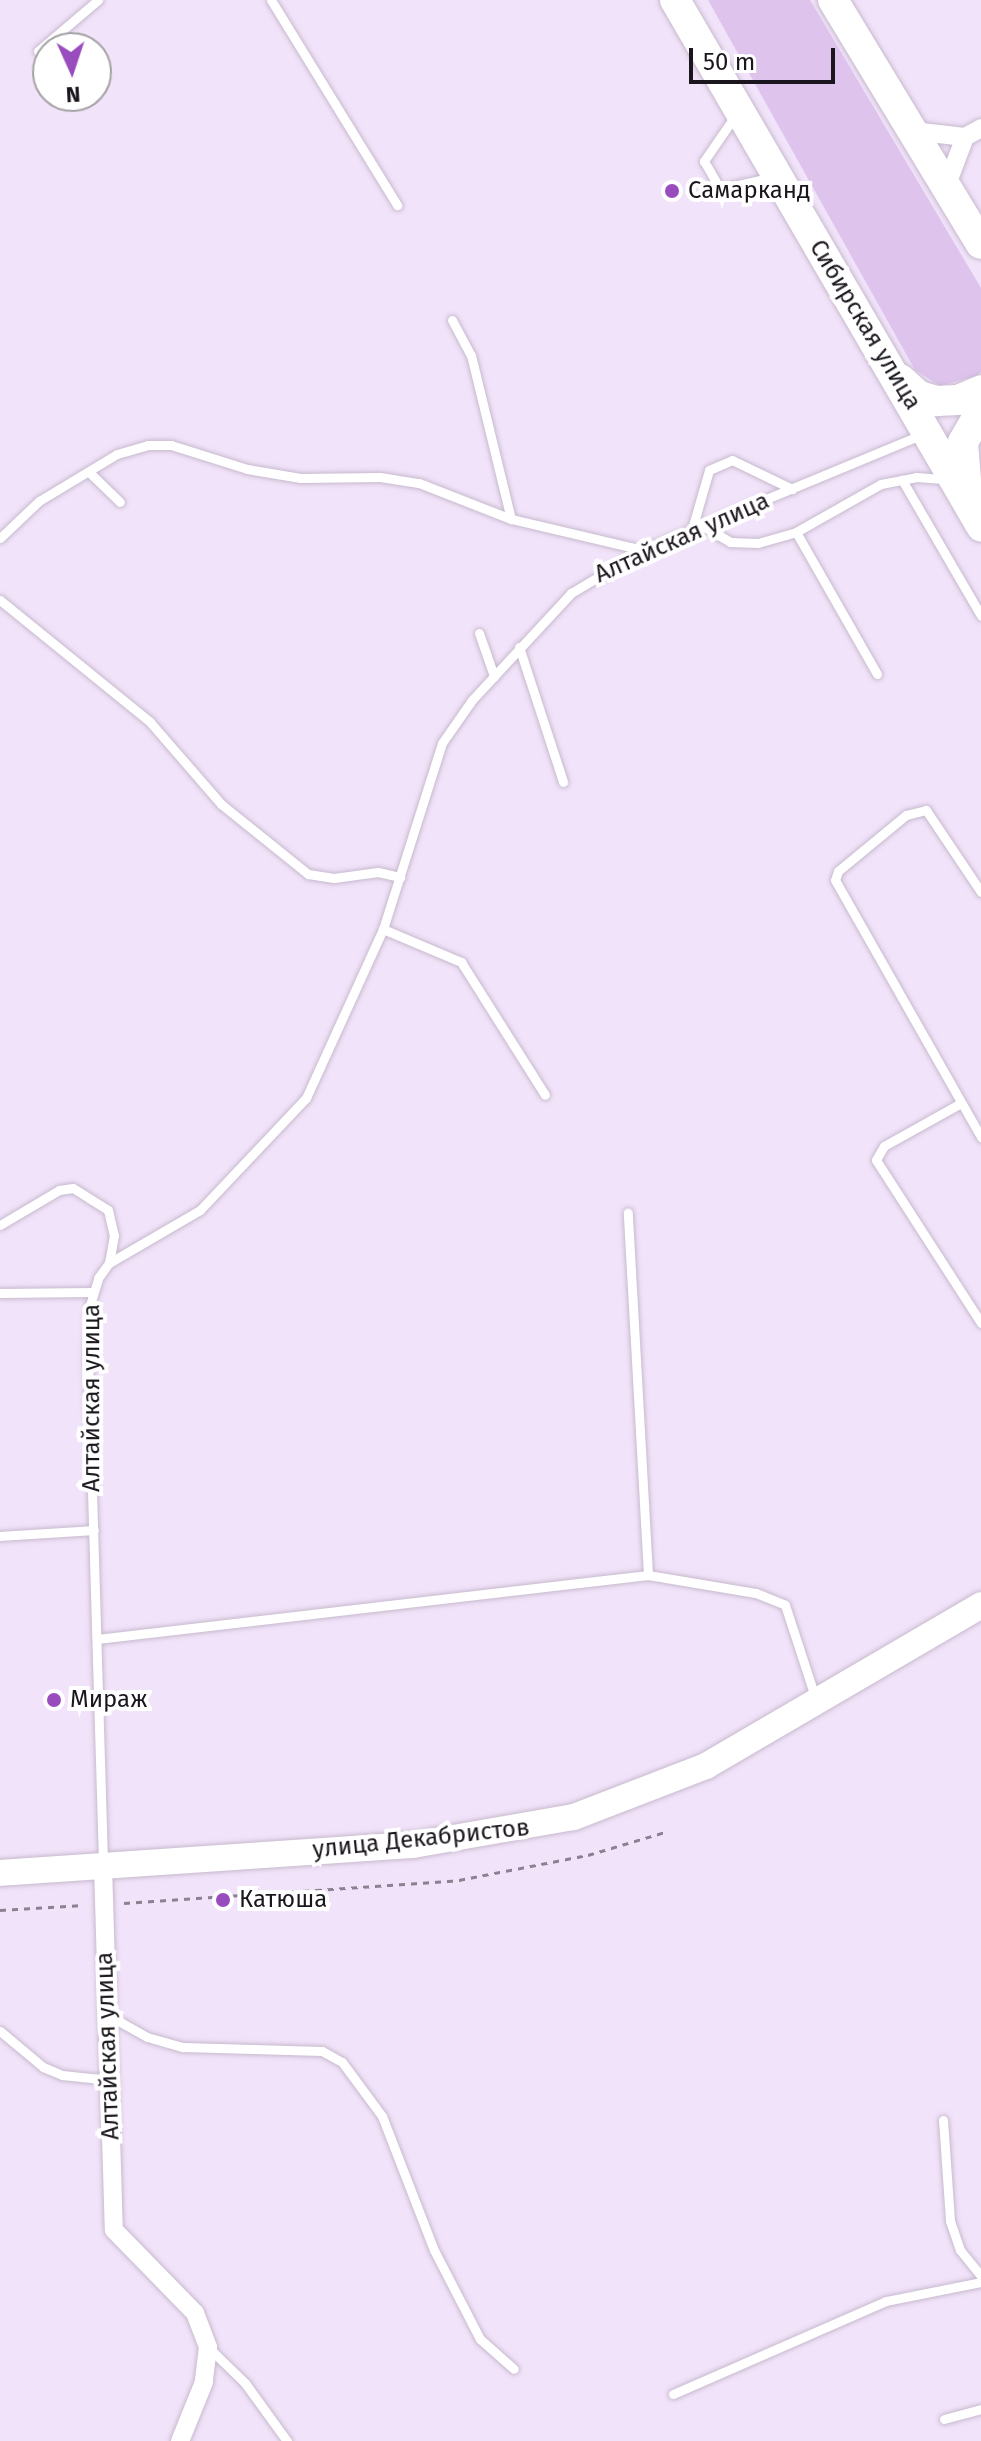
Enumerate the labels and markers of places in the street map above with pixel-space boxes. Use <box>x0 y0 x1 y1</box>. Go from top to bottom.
place label: Самарканд <box>688 177 810 205</box>
marker: Самарканд <box>663 182 681 200</box>
place label: Мираж <box>70 1686 147 1714</box>
marker: Мираж <box>45 1691 63 1709</box>
place label: Катюша <box>239 1886 327 1914</box>
marker: Катюша <box>214 1891 232 1909</box>

